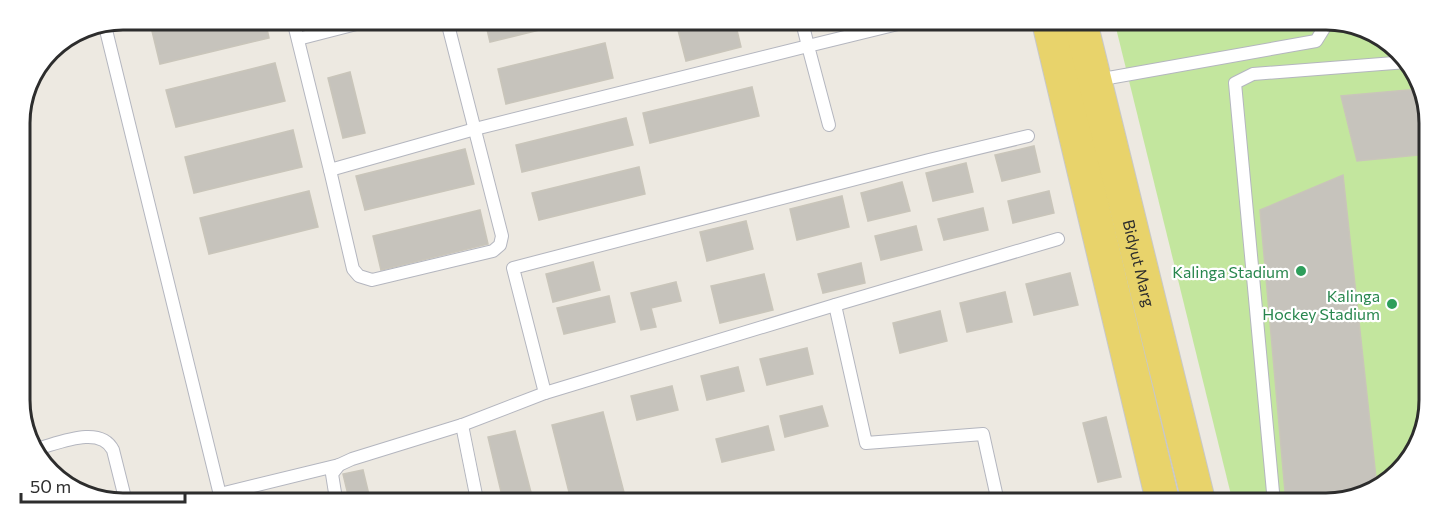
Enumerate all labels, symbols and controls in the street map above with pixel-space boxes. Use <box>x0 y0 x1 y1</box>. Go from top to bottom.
street label: Bidyut Marg <box>1120 217 1160 309</box>
place label: Kalinga Stadium <box>1172 262 1289 281</box>
marker: Kalinga Stadium <box>1294 264 1308 278</box>
place label: Kalinga Hockey Stadium <box>1262 286 1380 323</box>
marker: Kalinga Hockey Stadium <box>1385 297 1399 311</box>
scale bar <box>21 466 184 504</box>
text: 50 m <box>30 475 71 497</box>

